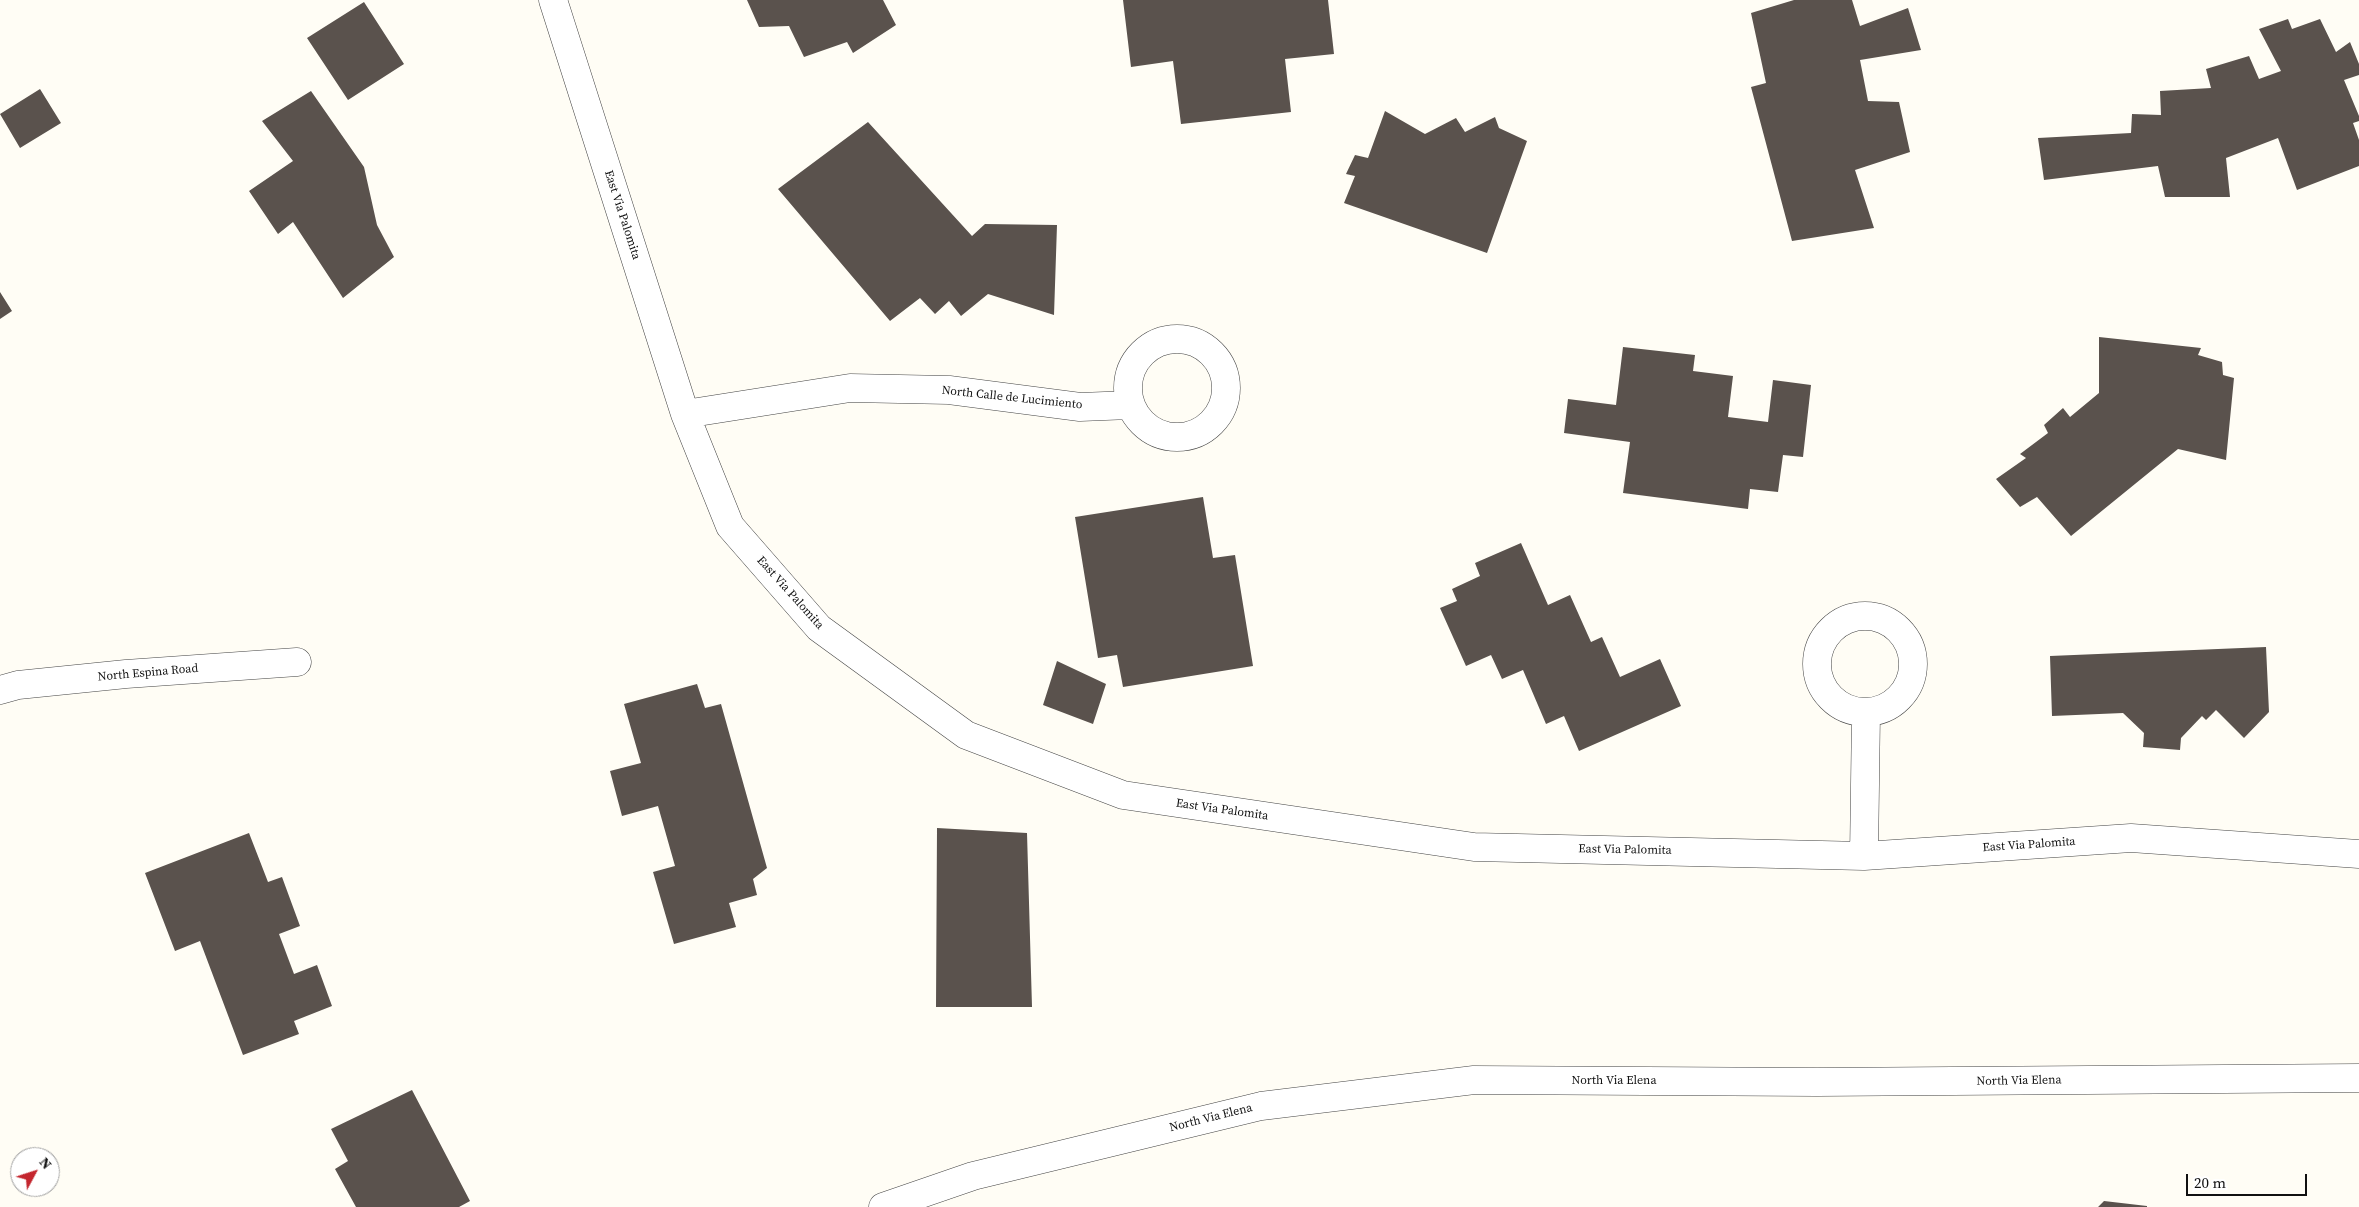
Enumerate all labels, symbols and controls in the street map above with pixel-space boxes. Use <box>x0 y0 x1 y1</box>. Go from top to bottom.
street label: East Via Palomita <box>601 168 643 262</box>
street label: North Calle de Lucimiento <box>941 383 1083 413</box>
street label: East Via Palomita <box>753 554 827 632</box>
street label: North Espina Road <box>97 661 199 685</box>
street label: East Via Palomita <box>1175 796 1269 824</box>
street label: East Via Palomita <box>1982 835 2076 855</box>
street label: East Via Palomita <box>1578 842 1672 858</box>
street label: North Via Elena <box>1976 1073 2062 1089</box>
street label: North Via Elena <box>1572 1074 1656 1088</box>
street label: North Via Elena <box>1168 1101 1254 1135</box>
north arrow <box>10 1147 60 1197</box>
text: N <box>35 1153 57 1173</box>
scale bar <box>2189 1164 2310 1196</box>
text: 20 m <box>2194 1172 2226 1193</box>

